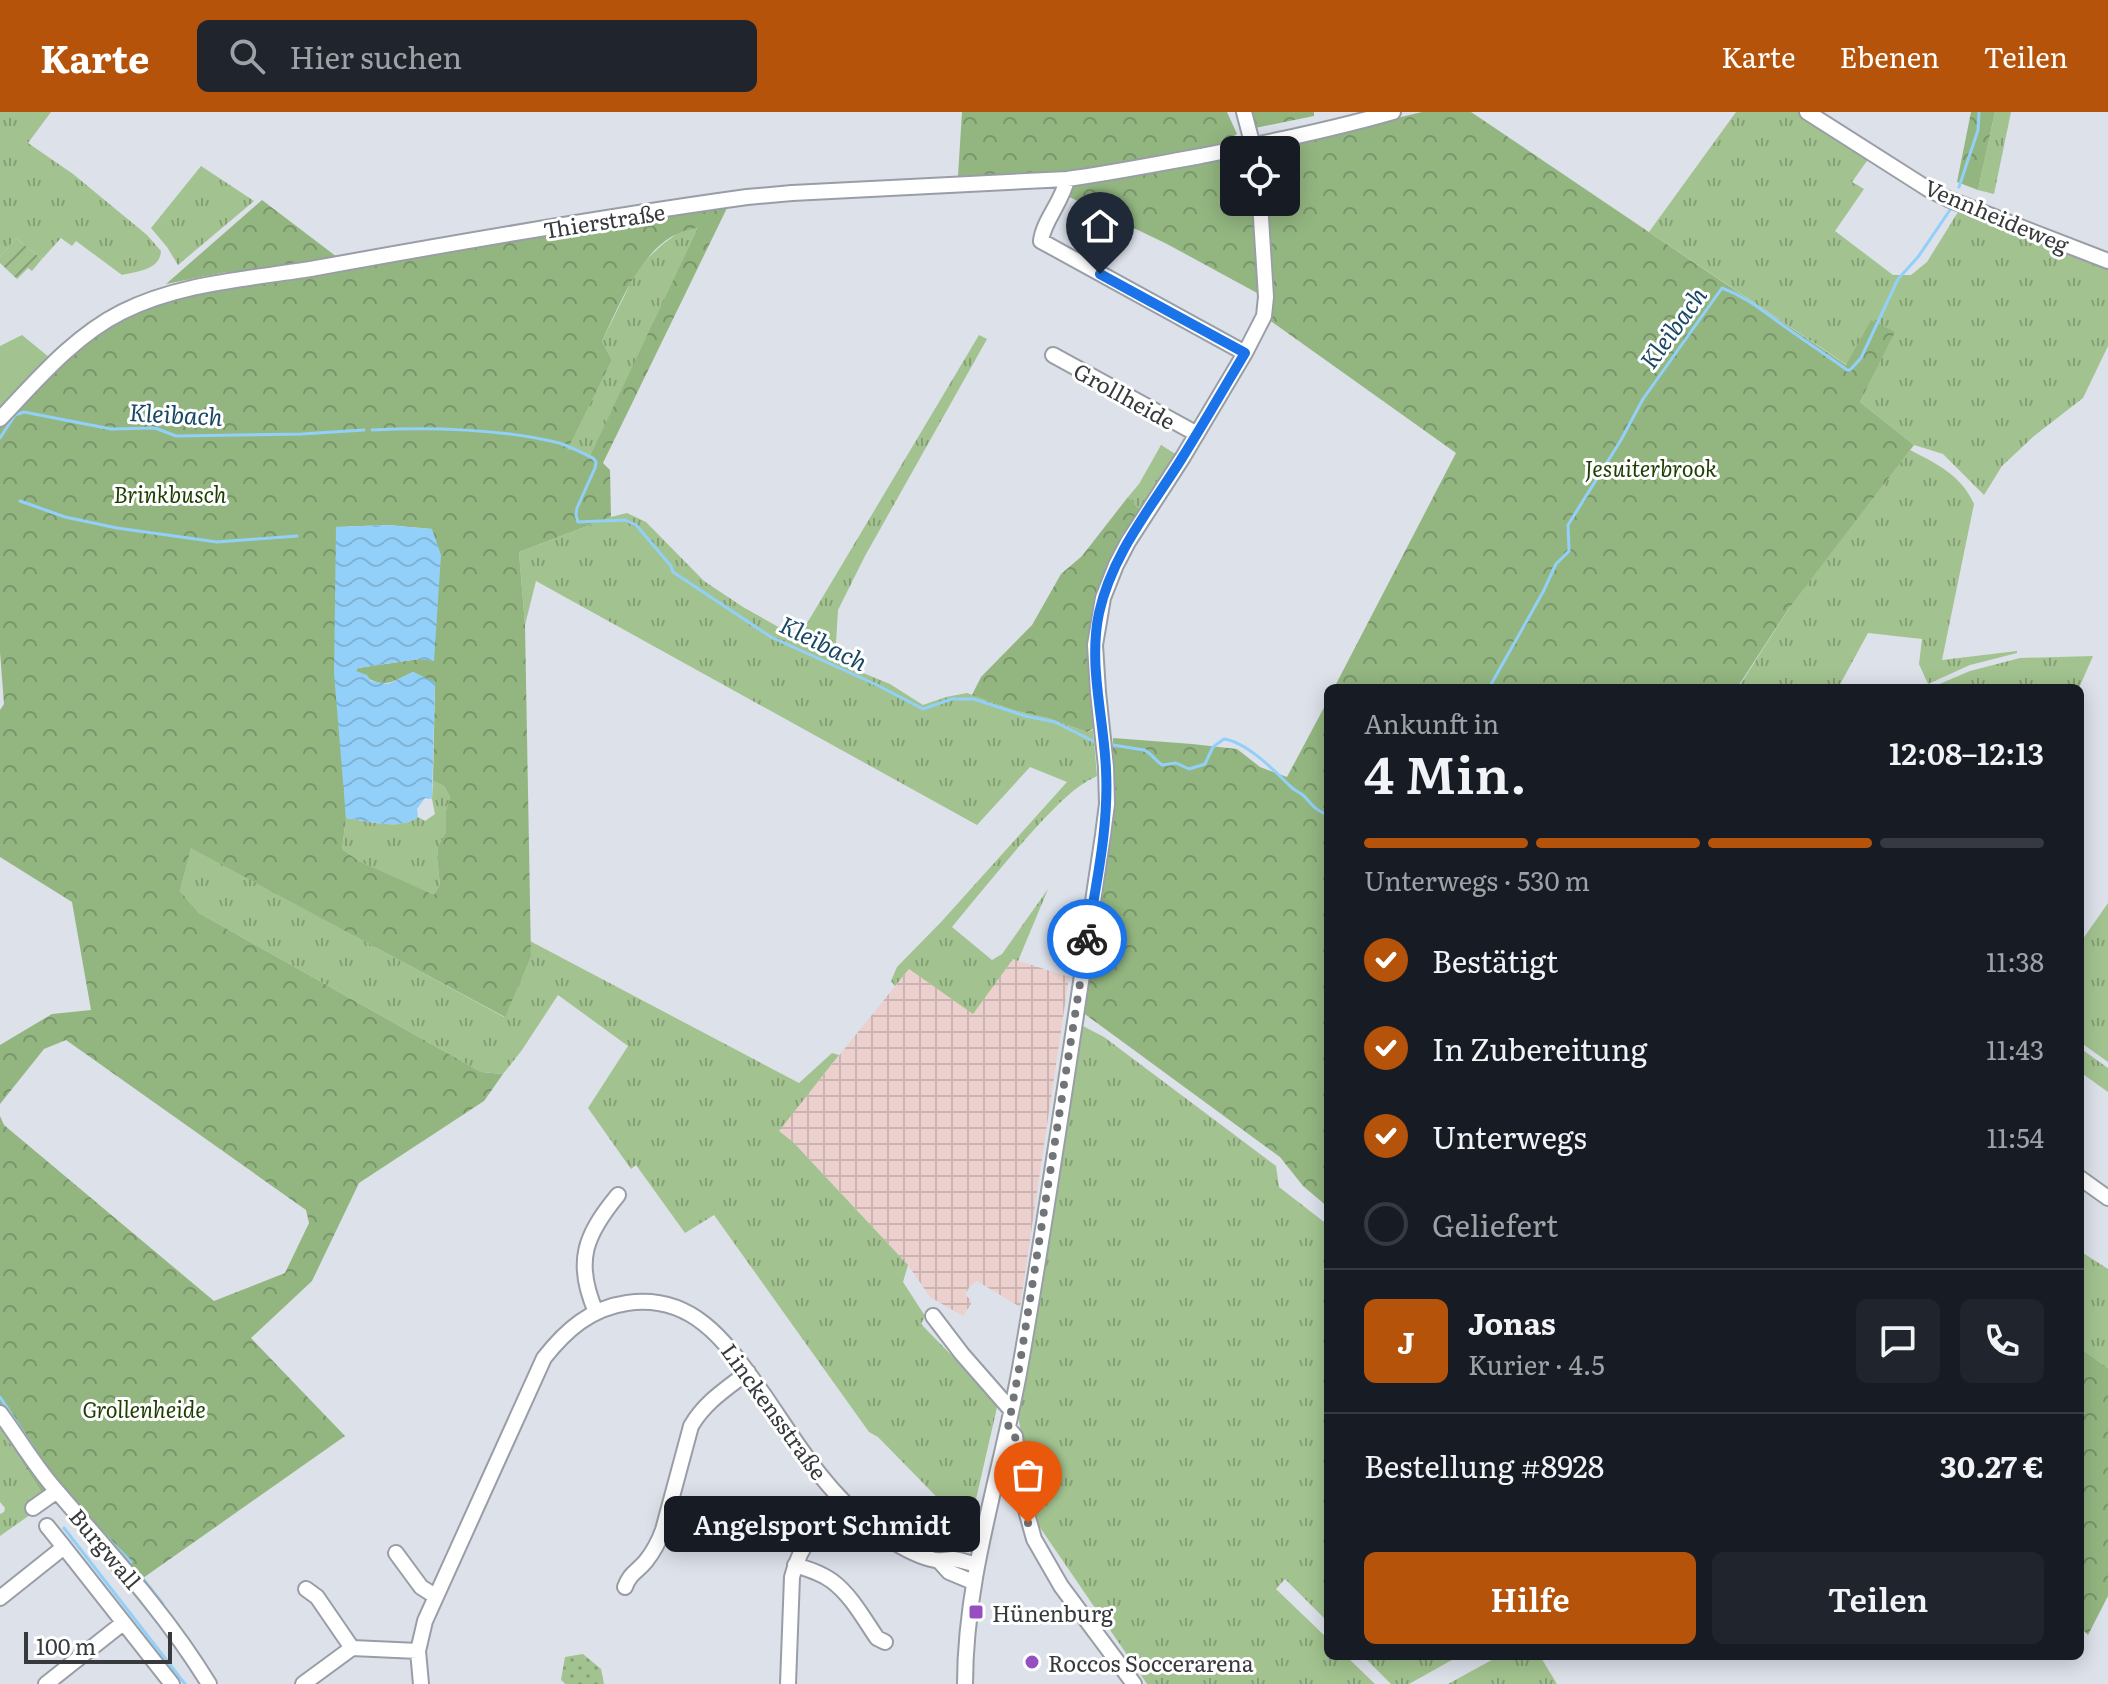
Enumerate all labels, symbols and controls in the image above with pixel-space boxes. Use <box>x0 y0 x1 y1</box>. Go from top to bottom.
search box <box>197 20 757 92</box>
text: Karte <box>40 28 149 85</box>
icon: search <box>225 34 269 78</box>
text: Hier suchen <box>289 34 462 78</box>
text: Karte <box>1721 35 1796 77</box>
text: Ebenen <box>1840 35 1940 77</box>
text: Teilen <box>1984 35 2068 77</box>
map controls <box>1220 136 1300 216</box>
button: locate <box>1220 136 1300 216</box>
street label: Vennheideweg <box>1920 170 2075 261</box>
pin <box>1066 192 1134 274</box>
street label: Thierstraße <box>541 194 667 246</box>
icon: home <box>1078 204 1122 248</box>
water label: Kleibach <box>1630 279 1714 375</box>
street label: Grollheide <box>1068 353 1182 437</box>
water label: Kleibach <box>128 393 224 433</box>
park label: Jesuiterbrook <box>1585 451 1717 484</box>
park label: Brinkbusch <box>114 477 227 510</box>
water label: Kleibach <box>774 606 874 678</box>
text: Ankunft in <box>1364 703 1499 742</box>
text: 12:08–12:13 <box>1889 730 2044 774</box>
text: 4 Min. <box>1364 733 1527 810</box>
text: Unterwegs · 530 m <box>1364 860 1590 899</box>
courier <box>1047 899 1127 979</box>
icon: bike <box>1065 917 1109 961</box>
icon: check <box>1364 938 1408 982</box>
text: Bestätigt <box>1432 938 1558 982</box>
text: 11:38 <box>1986 941 2044 980</box>
icon: check <box>1364 1026 1408 1070</box>
text: In Zubereitung <box>1432 1026 1647 1070</box>
text: 11:43 <box>1986 1029 2044 1068</box>
icon: check <box>1364 1114 1408 1158</box>
text: Unterwegs <box>1432 1114 1587 1158</box>
text: 11:54 <box>1987 1117 2044 1156</box>
text: Geliefert <box>1432 1202 1558 1246</box>
button: chat <box>1856 1299 1940 1383</box>
button: phone <box>1960 1299 2044 1383</box>
text: Jonas <box>1468 1300 1556 1344</box>
text: J <box>1397 1319 1415 1363</box>
street label: Linckensstraße <box>714 1336 836 1486</box>
text: Kurier · 4.5 <box>1468 1344 1605 1383</box>
park label: Grollenheide <box>82 1392 206 1425</box>
pin <box>994 1441 1062 1523</box>
text: Bestellung #8928 <box>1364 1443 1604 1487</box>
text: 30.27 € <box>1940 1443 2044 1487</box>
icon: bag <box>1006 1453 1050 1497</box>
callout: Angelsport Schmidt <box>664 1495 980 1551</box>
street label: Burgwall <box>62 1500 150 1596</box>
text: Angelsport Schmidt <box>693 1504 951 1543</box>
button: Hilfe <box>1364 1552 1696 1644</box>
button: Teilen <box>1712 1552 2044 1644</box>
place label: Hünenburg <box>992 1596 1114 1629</box>
marker: Hünenburg <box>967 1603 985 1621</box>
scale bar <box>24 1628 172 1664</box>
text: 100 m <box>36 1629 96 1662</box>
place label: Roccos Soccerarena <box>1048 1646 1254 1679</box>
marker: Roccos Soccerarena <box>1023 1653 1041 1671</box>

